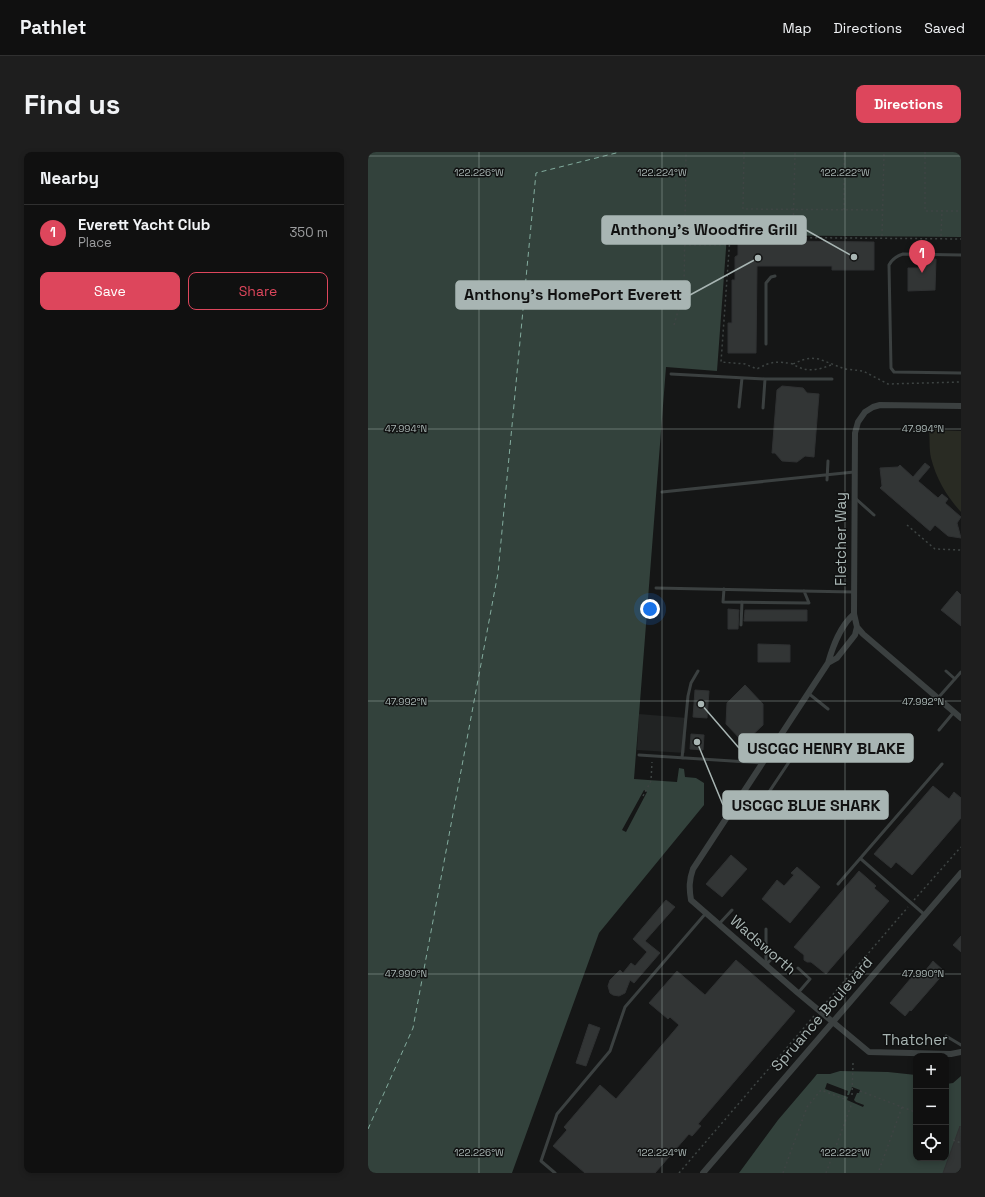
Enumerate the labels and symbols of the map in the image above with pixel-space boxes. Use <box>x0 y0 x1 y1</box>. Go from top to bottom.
text: 122.226°W <box>454 166 504 179</box>
text: 122.224°W <box>637 166 687 179</box>
text: 122.222°W <box>820 166 870 179</box>
callout: Anthony's Woodfire Grill <box>602 216 806 244</box>
text: Anthony's Woodfire Grill <box>610 219 798 240</box>
pin: 1 <box>909 240 935 273</box>
callout: Anthony's HomePort Everett <box>456 281 690 309</box>
text: Anthony's HomePort Everett <box>464 284 682 305</box>
text: 47.994°N <box>385 422 427 435</box>
text: 47.994°N <box>902 422 944 435</box>
street label: Fletcher Way <box>831 492 850 586</box>
your location <box>640 599 660 619</box>
text: 47.992°N <box>385 695 427 708</box>
text: 47.992°N <box>902 695 944 708</box>
callout: USCGC HENRY BLAKE <box>739 734 913 762</box>
text: USCGC HENRY BLAKE <box>747 738 905 759</box>
callout: USCGC BLUE SHARK <box>723 791 888 819</box>
text: USCGC BLUE SHARK <box>732 795 880 816</box>
street label: Wadsworth <box>726 911 800 979</box>
street label: Spruance Boulevard <box>767 953 876 1075</box>
text: 47.990°N <box>385 967 427 980</box>
text: 47.990°N <box>902 967 944 980</box>
street label: Thatcher <box>882 1030 948 1049</box>
text: 122.226°W <box>454 1146 504 1159</box>
text: 122.224°W <box>637 1146 687 1159</box>
text: 122.222°W <box>820 1146 870 1159</box>

